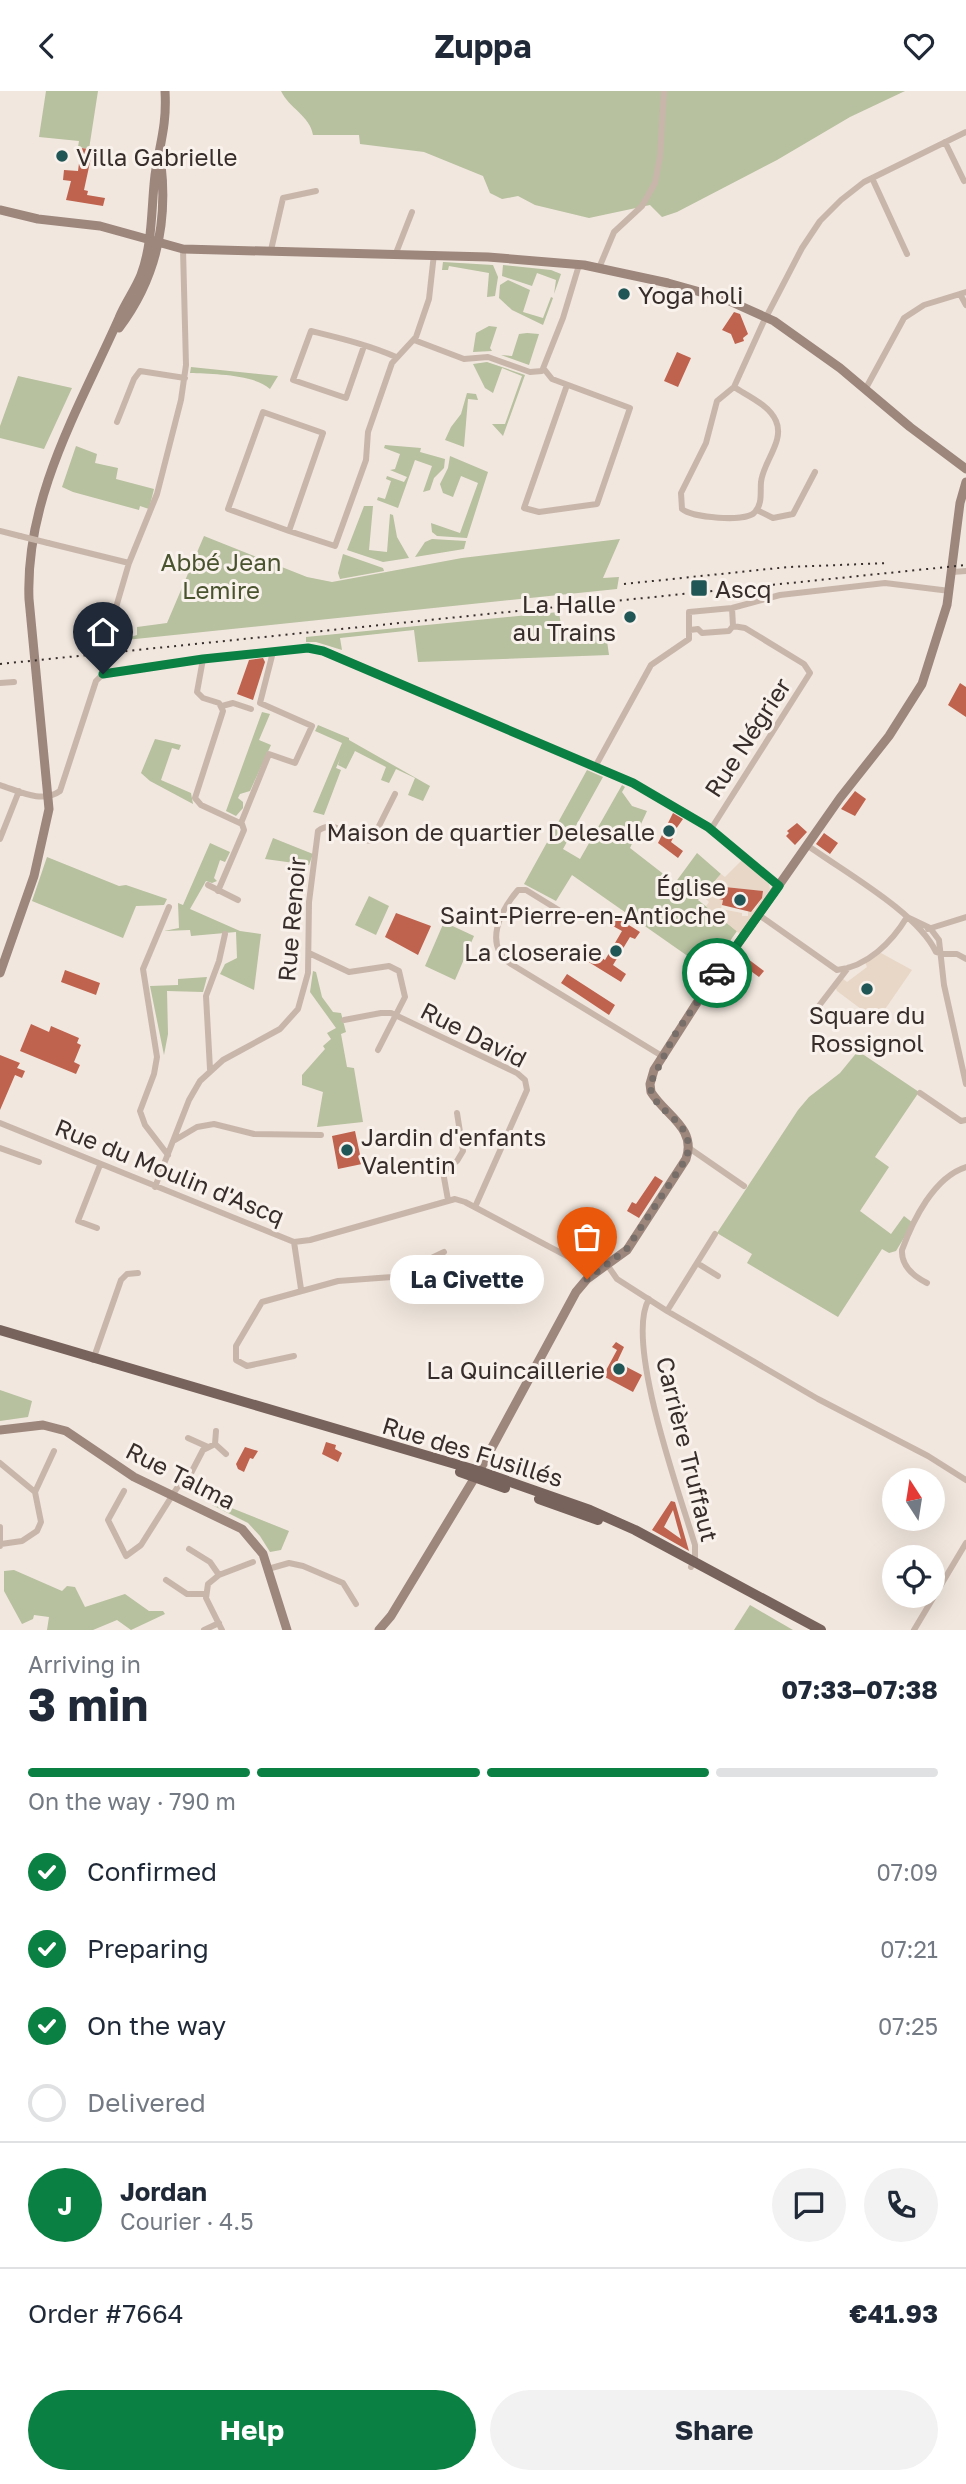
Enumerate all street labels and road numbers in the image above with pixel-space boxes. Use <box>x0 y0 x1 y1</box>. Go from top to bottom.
street label: Rue Négrier <box>698 672 796 802</box>
street label: Rue Renoir <box>271 855 311 983</box>
street label: Rue David <box>416 995 532 1073</box>
street label: Rue du Moulin d'Ascq <box>51 1112 289 1230</box>
street label: Carrière Truffaut <box>651 1354 725 1544</box>
street label: Rue des Fusillés <box>379 1410 567 1492</box>
street label: Rue Talma <box>121 1435 241 1515</box>

